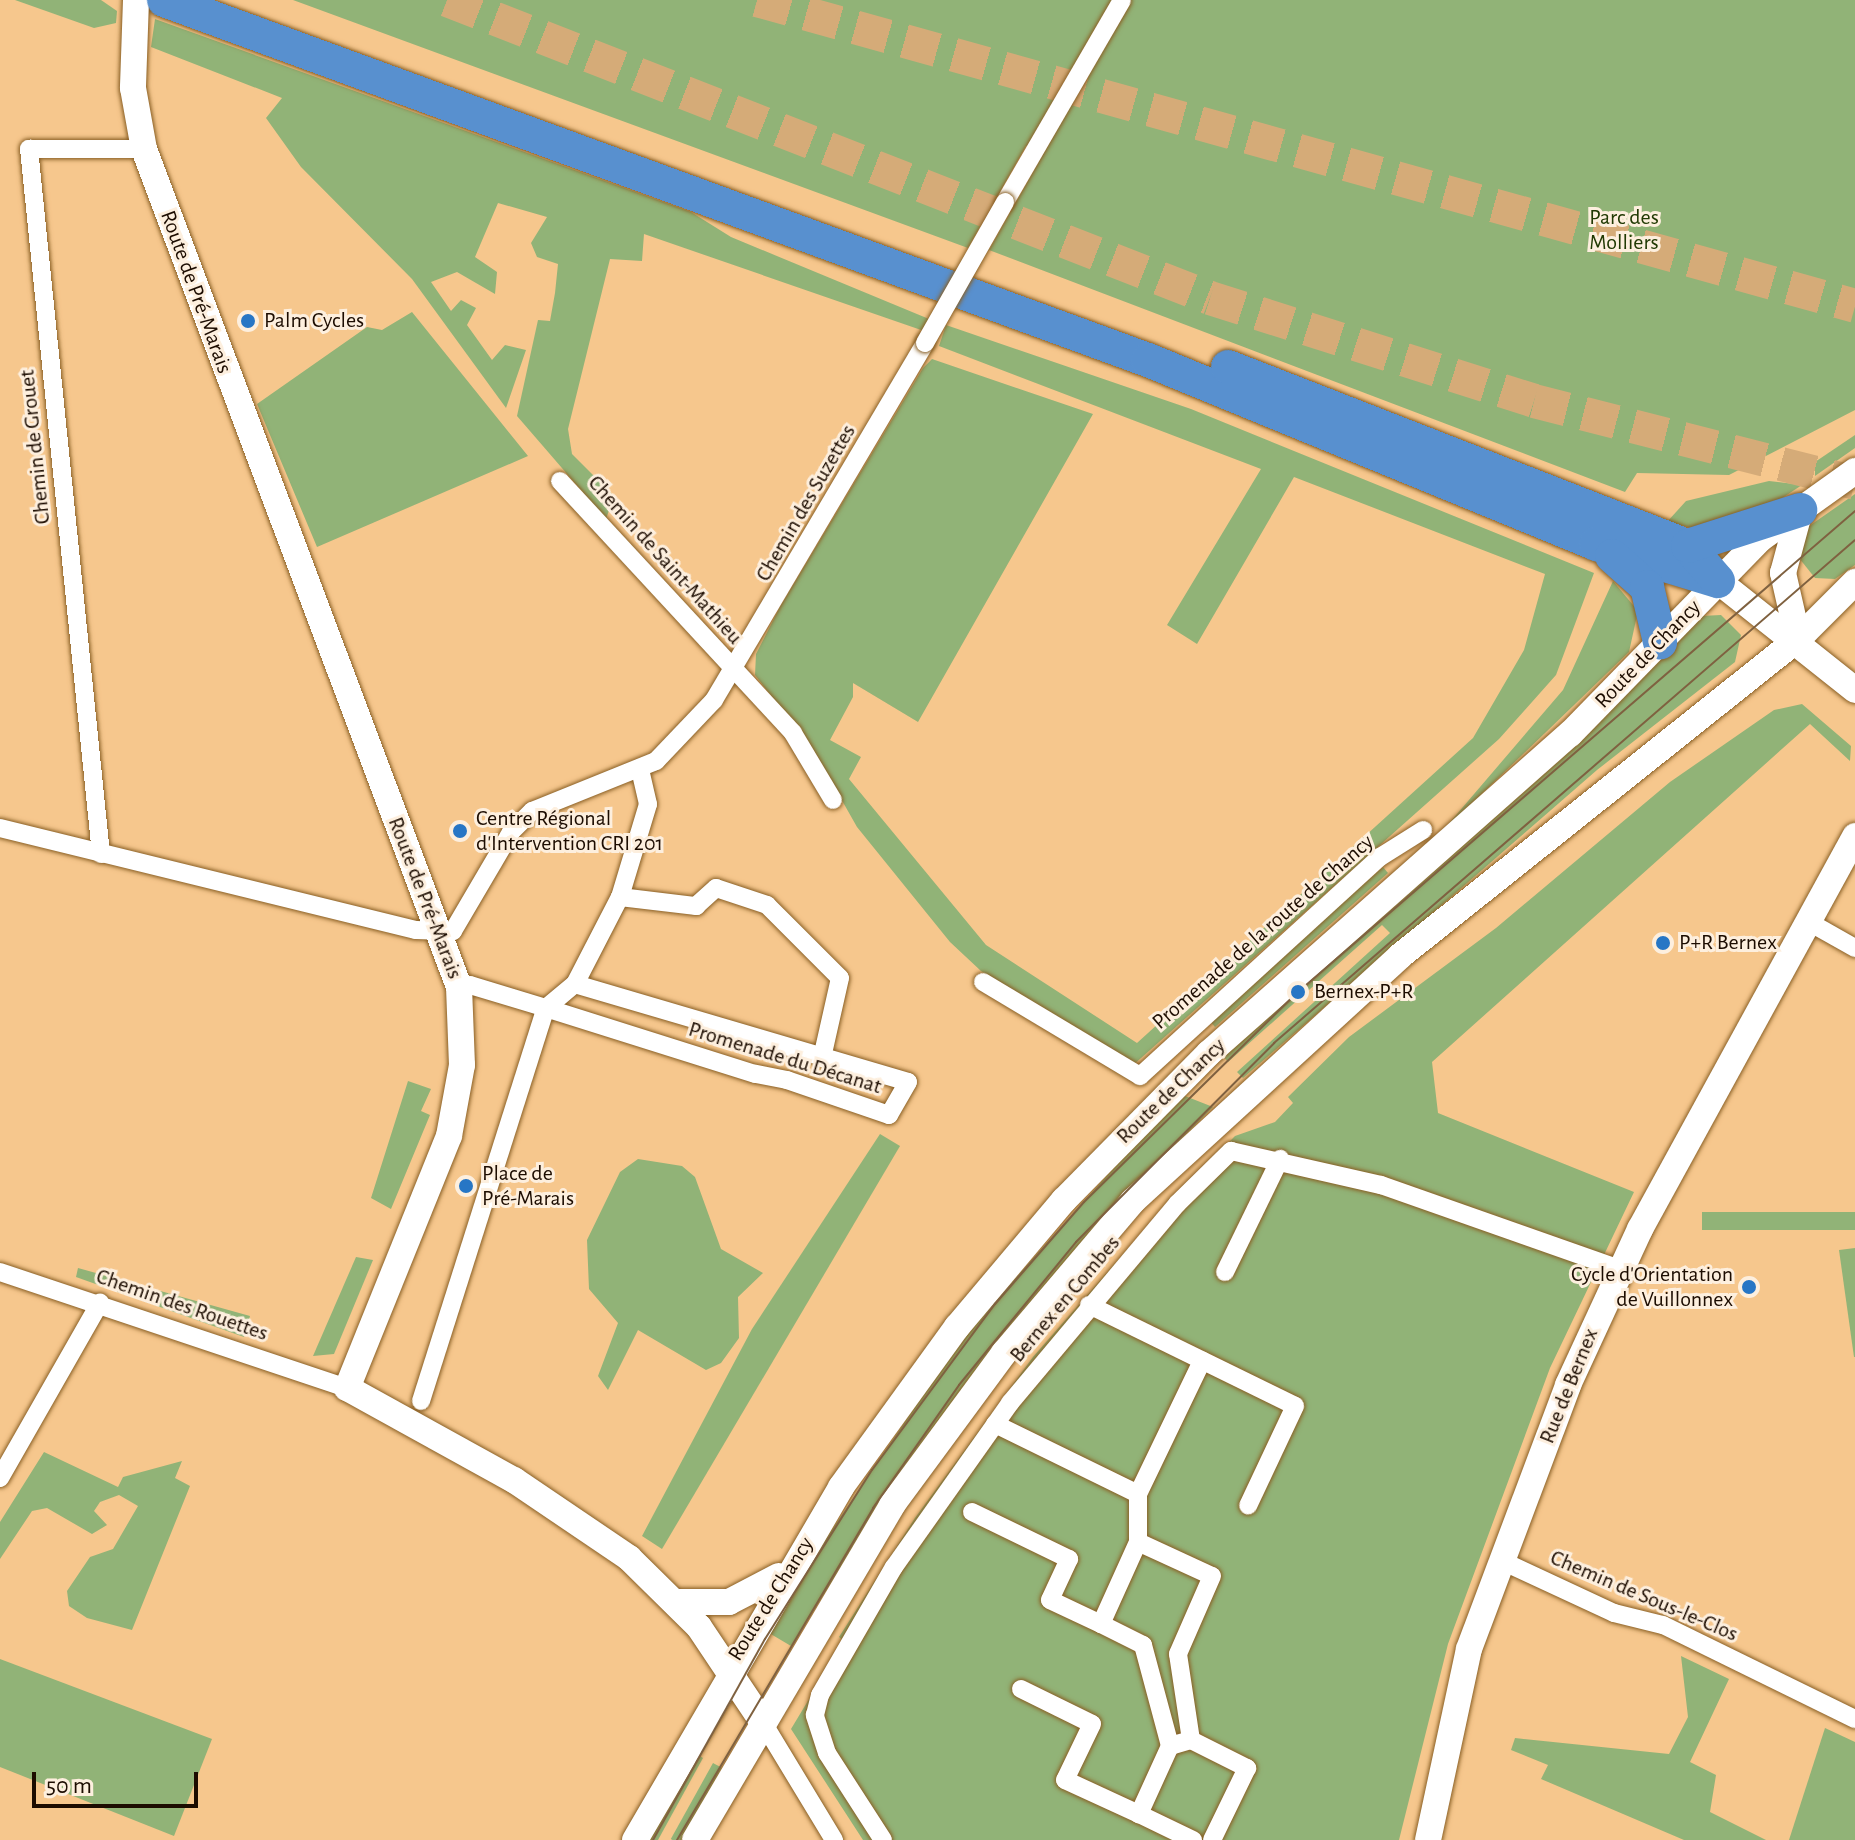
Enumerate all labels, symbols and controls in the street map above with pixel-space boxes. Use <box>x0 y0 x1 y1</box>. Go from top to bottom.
park label: Parc des Molliers <box>1589 204 1659 256</box>
street label: Route de Pré-Marais <box>154 207 238 377</box>
place label: Palm Cycles <box>264 308 364 334</box>
marker: Palm Cycles <box>239 312 257 330</box>
street label: Chemin de Grouet <box>14 368 56 526</box>
street label: Chemin des Suzettes <box>750 420 862 586</box>
street label: Chemin de Saint-Mathieu <box>582 470 748 650</box>
street label: Route de Chancy <box>1589 594 1707 714</box>
place label: Centre Régional d'Intervention CRI 201 <box>476 805 663 856</box>
street label: Route de Pré-Marais <box>382 813 468 983</box>
marker: Centre Régional d'Intervention CRI 201 <box>451 822 469 840</box>
street label: Promenade de la route de Chancy <box>1147 829 1379 1035</box>
place label: P+R Bernex <box>1679 930 1777 956</box>
marker: P+R Bernex <box>1654 934 1672 952</box>
place label: Bernex-P+R <box>1314 979 1414 1005</box>
marker: Bernex-P+R <box>1289 983 1307 1001</box>
street label: Promenade du Décanat <box>685 1016 885 1100</box>
street label: Route de Chancy <box>1111 1032 1231 1150</box>
place label: Place de Pré-Marais <box>482 1160 574 1212</box>
marker: Place de Pré-Marais <box>457 1177 475 1195</box>
street label: Bernex en Combes <box>1004 1230 1126 1368</box>
place label: Cycle d'Orientation de Vuillonnex <box>1571 1261 1733 1312</box>
street label: Chemin des Rouettes <box>93 1263 271 1347</box>
marker: Cycle d'Orientation de Vuillonnex <box>1740 1278 1758 1296</box>
street label: Rue de Bernex <box>1534 1325 1604 1447</box>
street label: Route de Chancy <box>722 1532 820 1666</box>
street label: Chemin de Sous-le-Clos <box>1546 1545 1742 1647</box>
scale bar <box>36 1756 202 1806</box>
text: 50 m <box>46 1774 92 1798</box>

